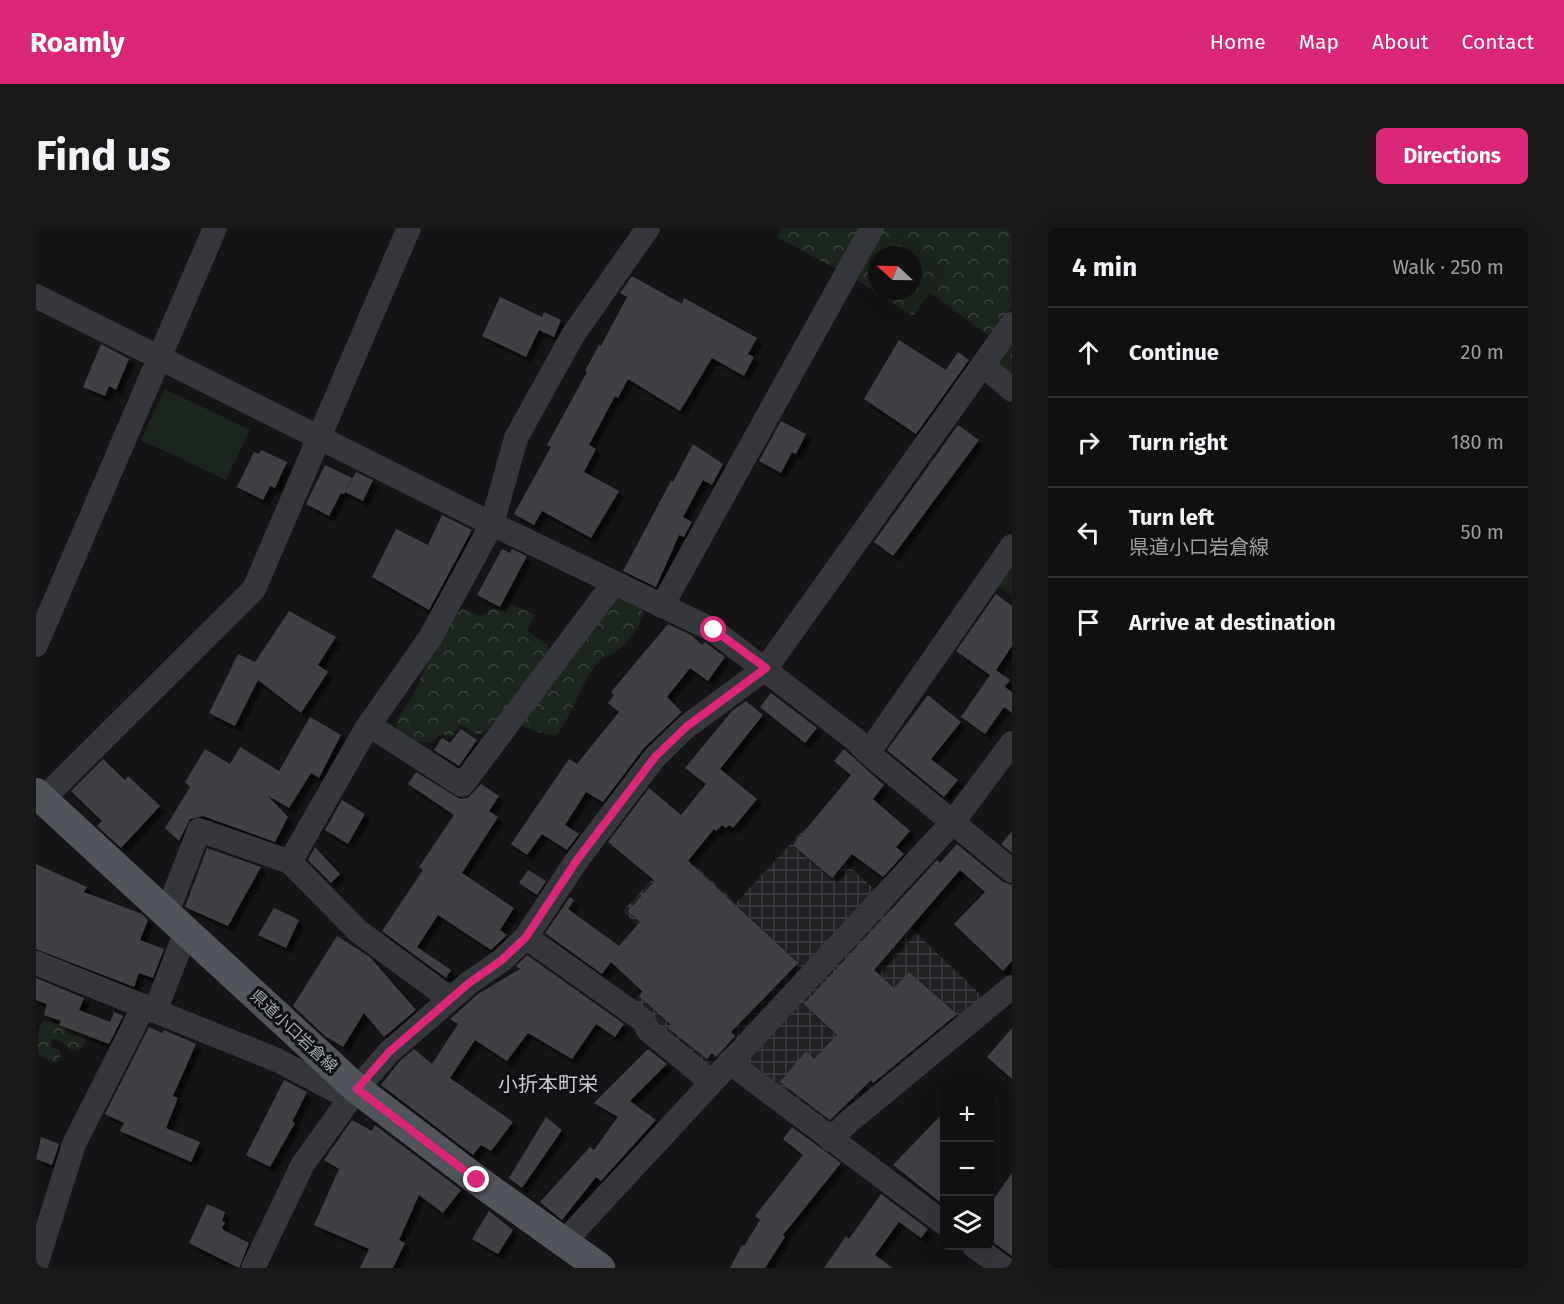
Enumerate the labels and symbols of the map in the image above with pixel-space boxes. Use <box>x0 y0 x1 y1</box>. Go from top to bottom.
north arrow <box>868 246 922 300</box>
route start <box>700 616 726 642</box>
street label: 県道小口岩倉線 <box>247 986 341 1076</box>
district label: 小折本町栄 <box>498 1072 598 1096</box>
route end <box>463 1166 489 1192</box>

